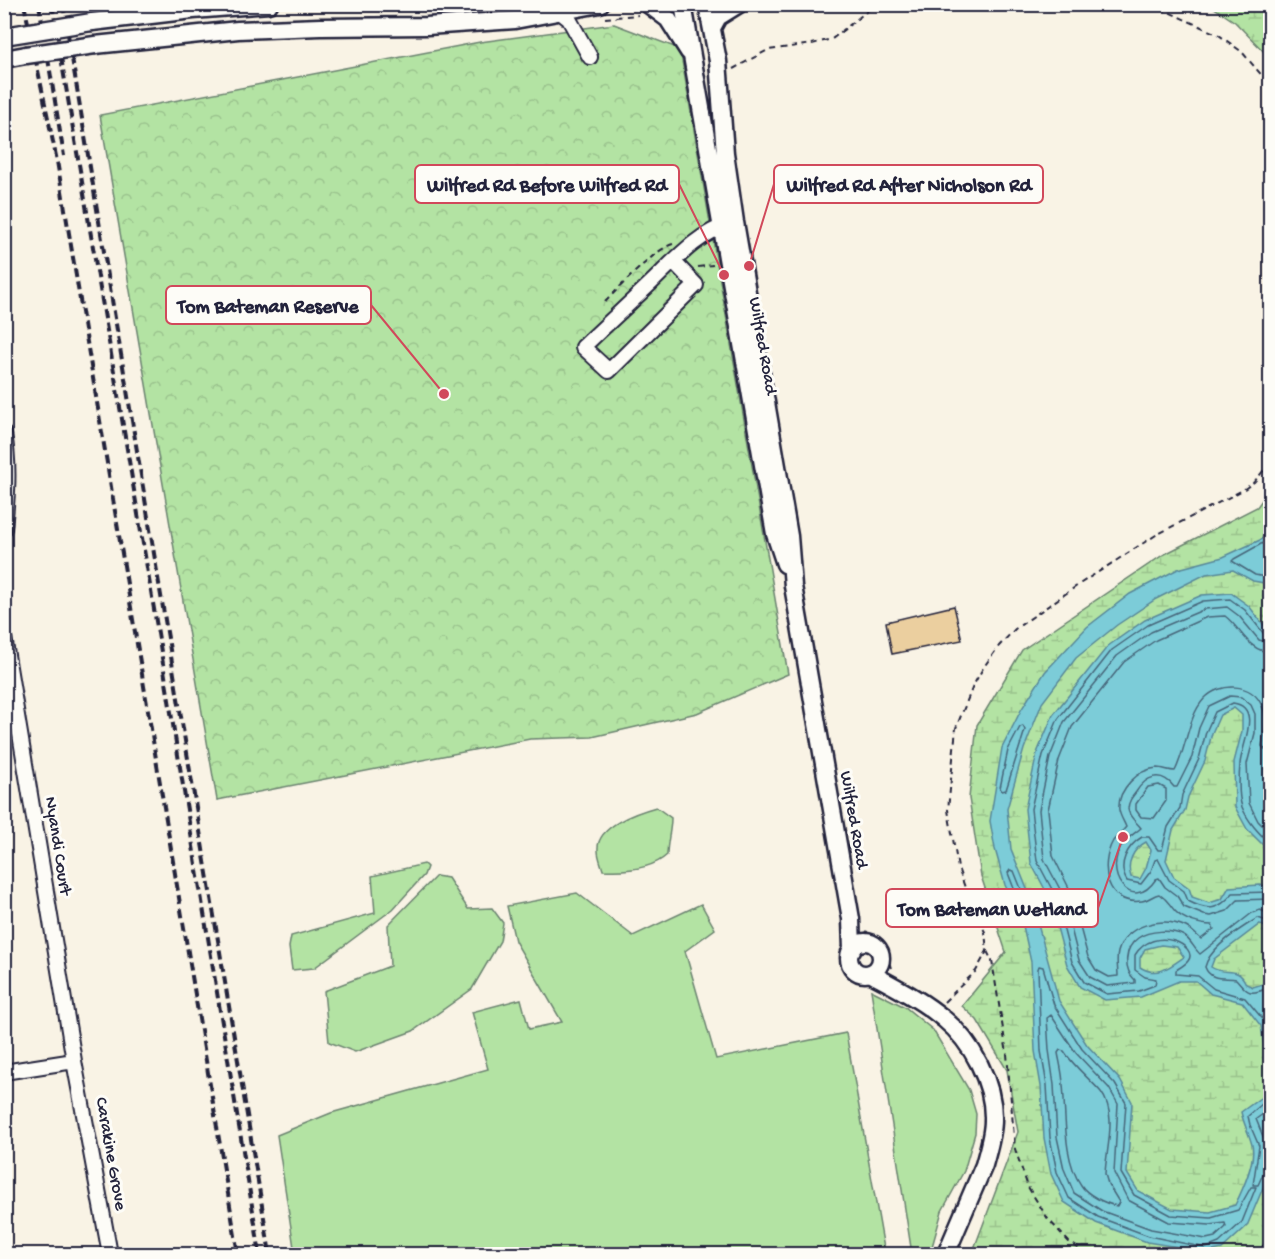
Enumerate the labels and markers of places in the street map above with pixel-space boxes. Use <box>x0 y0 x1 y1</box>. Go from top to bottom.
callout: Wilfred Rd Before Wilfred Rd <box>415 165 679 203</box>
callout: Wilfred Rd After Nicholson Rd <box>774 165 1043 203</box>
callout: Tom Bateman Reserve <box>166 286 371 324</box>
callout: Tom Bateman Wetland <box>886 889 1098 927</box>

